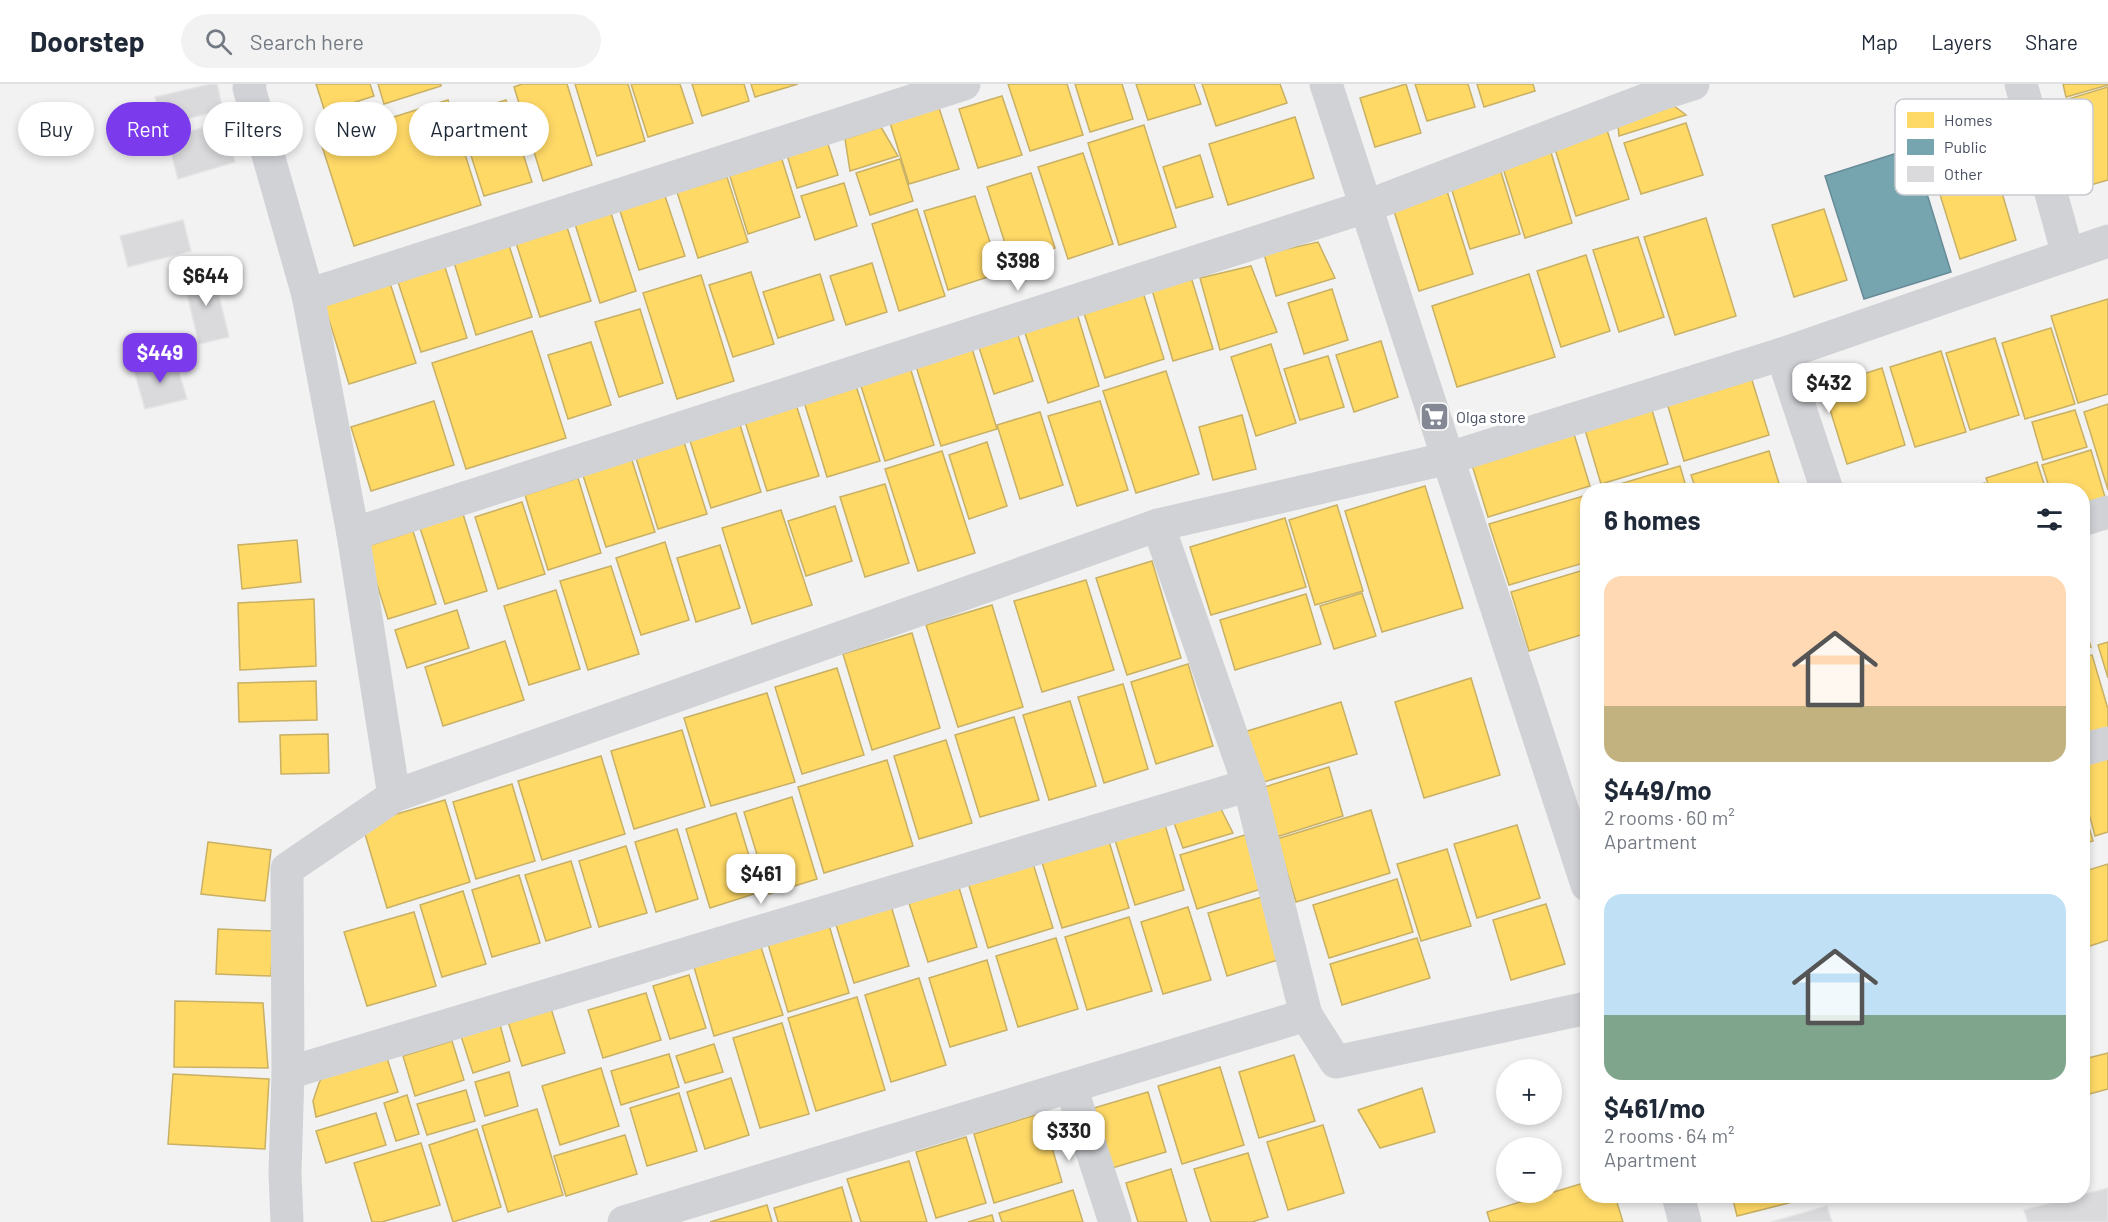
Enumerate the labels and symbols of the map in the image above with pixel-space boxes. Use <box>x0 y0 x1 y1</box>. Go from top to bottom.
legend <box>1895 99 2093 195</box>
text: Homes <box>1944 110 1992 129</box>
text: Public <box>1944 137 1987 156</box>
text: Other <box>1944 164 1983 183</box>
pin: $398 <box>982 241 1054 292</box>
pin: $644 <box>170 256 242 307</box>
pin: $449 <box>124 333 196 384</box>
pin: $432 <box>1793 363 1865 414</box>
supermarket icon: Olga store <box>1419 400 1451 432</box>
place label: Olga store <box>1456 407 1526 426</box>
pin: $461 <box>725 854 797 905</box>
pin: $330 <box>1033 1111 1105 1162</box>

